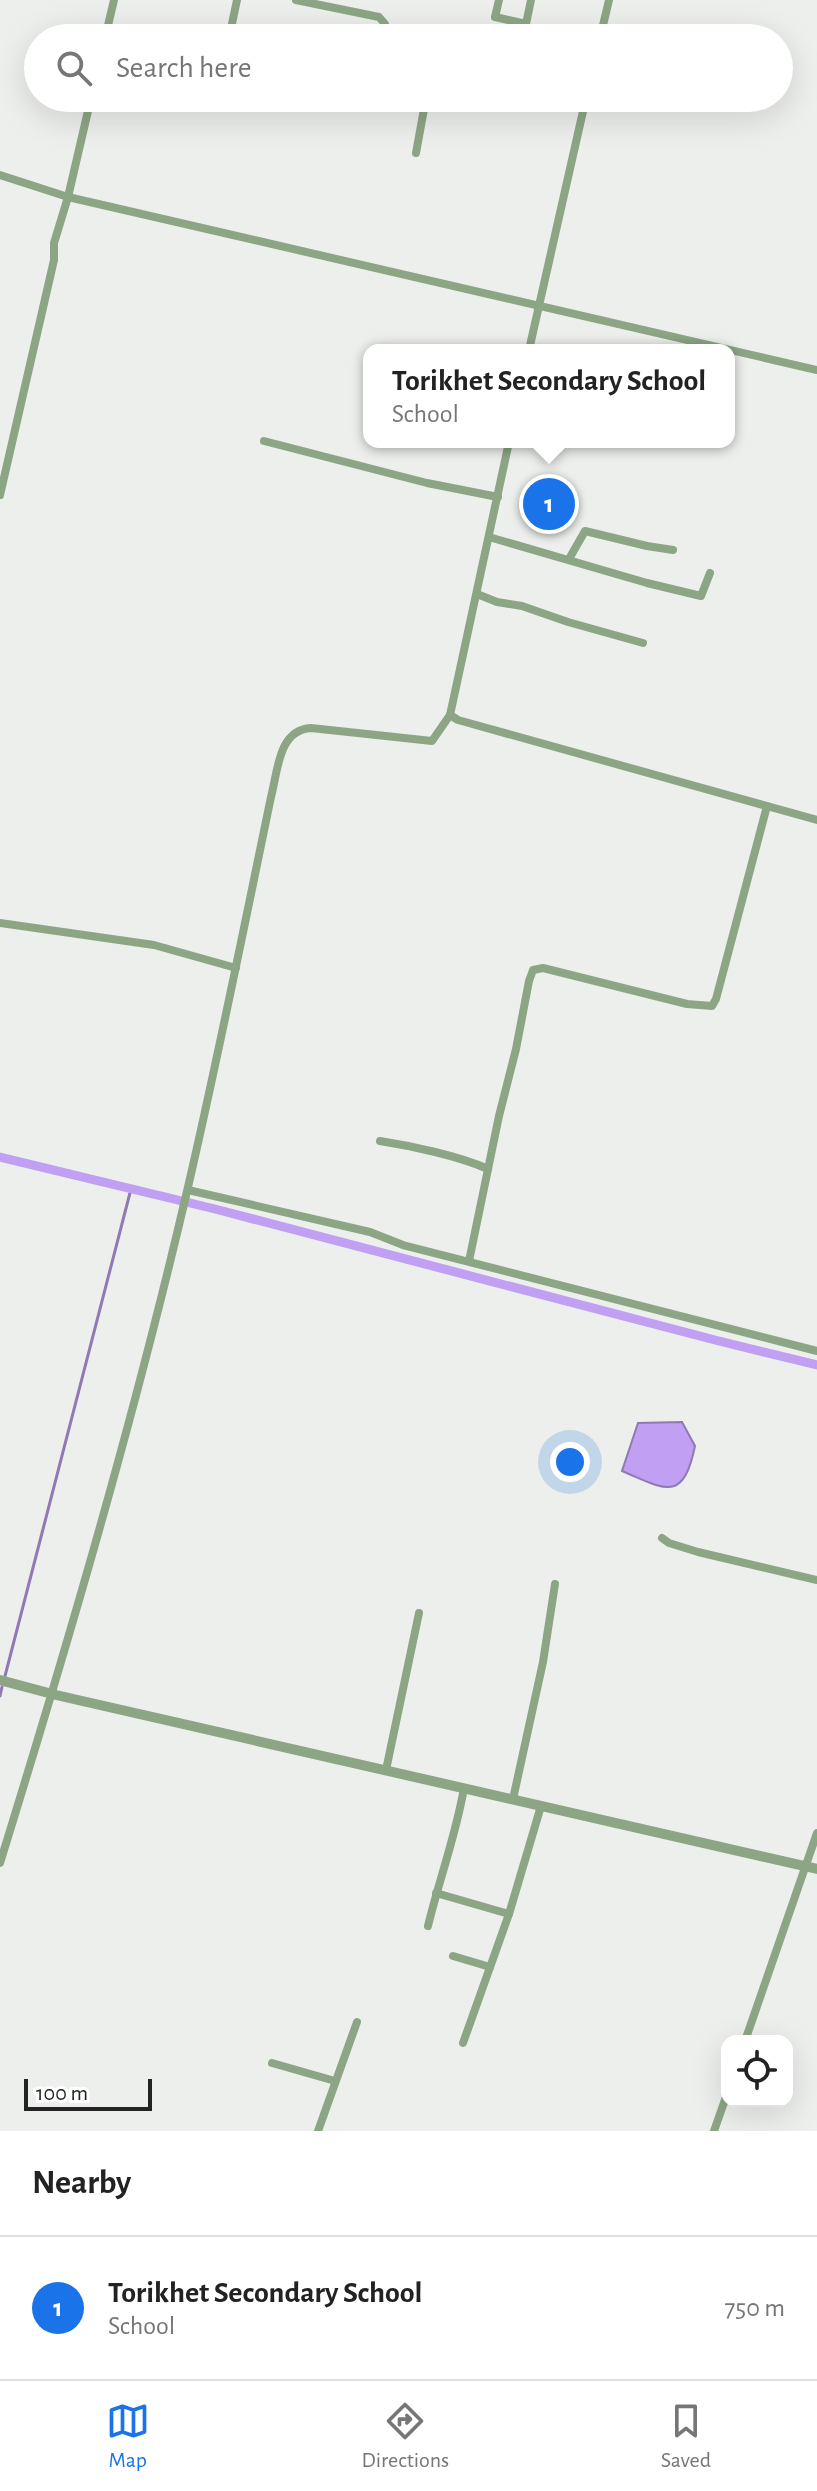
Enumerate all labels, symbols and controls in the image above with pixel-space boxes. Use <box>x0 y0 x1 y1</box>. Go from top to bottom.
search box <box>24 24 793 112</box>
icon: search <box>52 46 96 90</box>
text: Search here <box>116 53 252 83</box>
popup <box>363 344 735 448</box>
text: Torikhet Secondary School <box>392 366 706 396</box>
text: School <box>392 401 459 427</box>
pin: 1 <box>523 474 575 534</box>
your location <box>550 1442 590 1482</box>
map controls <box>721 2035 793 2107</box>
button: locate <box>721 2035 793 2107</box>
scale bar <box>24 2075 152 2111</box>
text: 100 m <box>36 2082 88 2104</box>
text: Nearby <box>32 2166 131 2200</box>
text: Torikhet Secondary School <box>108 2278 422 2308</box>
text: 1 <box>53 2295 63 2321</box>
text: 750 m <box>724 2295 785 2321</box>
text: School <box>108 2313 175 2339</box>
tab: Map <box>106 2399 150 2473</box>
tab: Directions <box>361 2399 449 2473</box>
tab: Saved <box>661 2399 711 2473</box>

